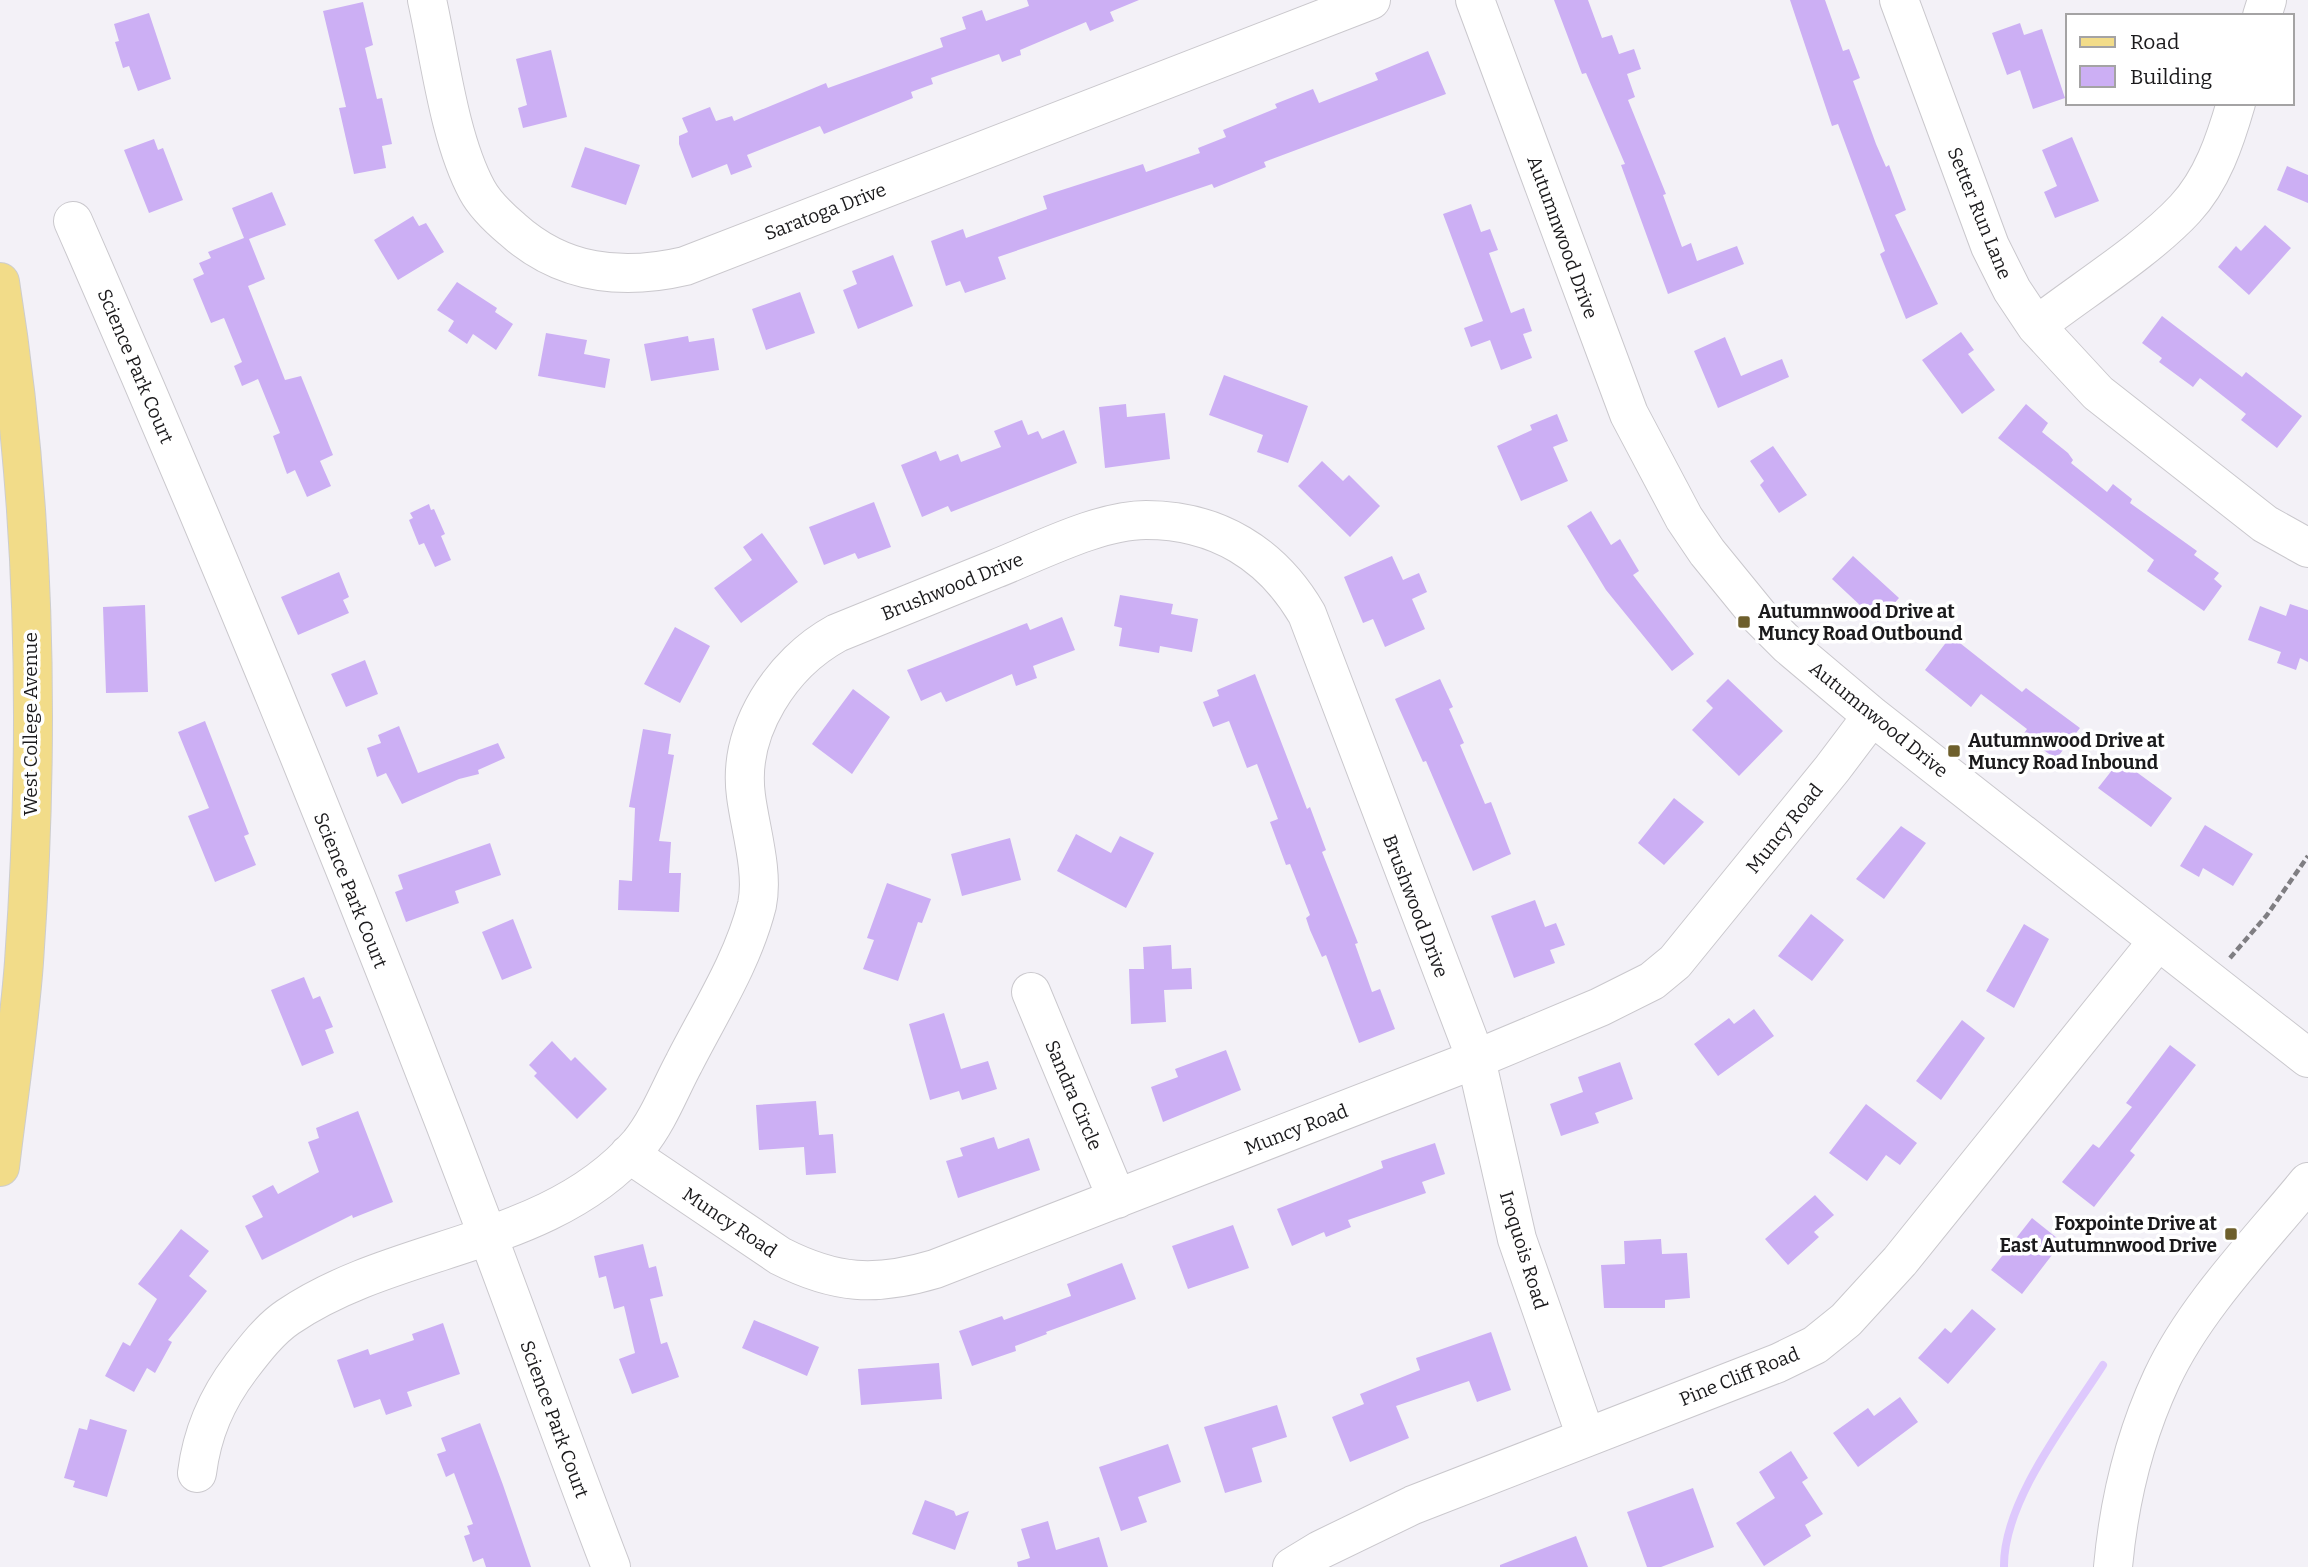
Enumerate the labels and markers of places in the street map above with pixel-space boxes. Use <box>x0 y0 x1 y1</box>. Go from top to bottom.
place label: Autumnwood Drive at Muncy Road Outbound <box>1758 600 1963 645</box>
marker: Autumnwood Drive at Muncy Road Outbound <box>1736 614 1752 630</box>
place label: Autumnwood Drive at Muncy Road Inbound <box>1968 729 2165 774</box>
marker: Autumnwood Drive at Muncy Road Inbound <box>1946 743 1962 759</box>
place label: Foxpointe Drive at East Autumnwood Drive <box>2000 1212 2217 1257</box>
marker: Foxpointe Drive at East Autumnwood Drive <box>2223 1226 2239 1242</box>

